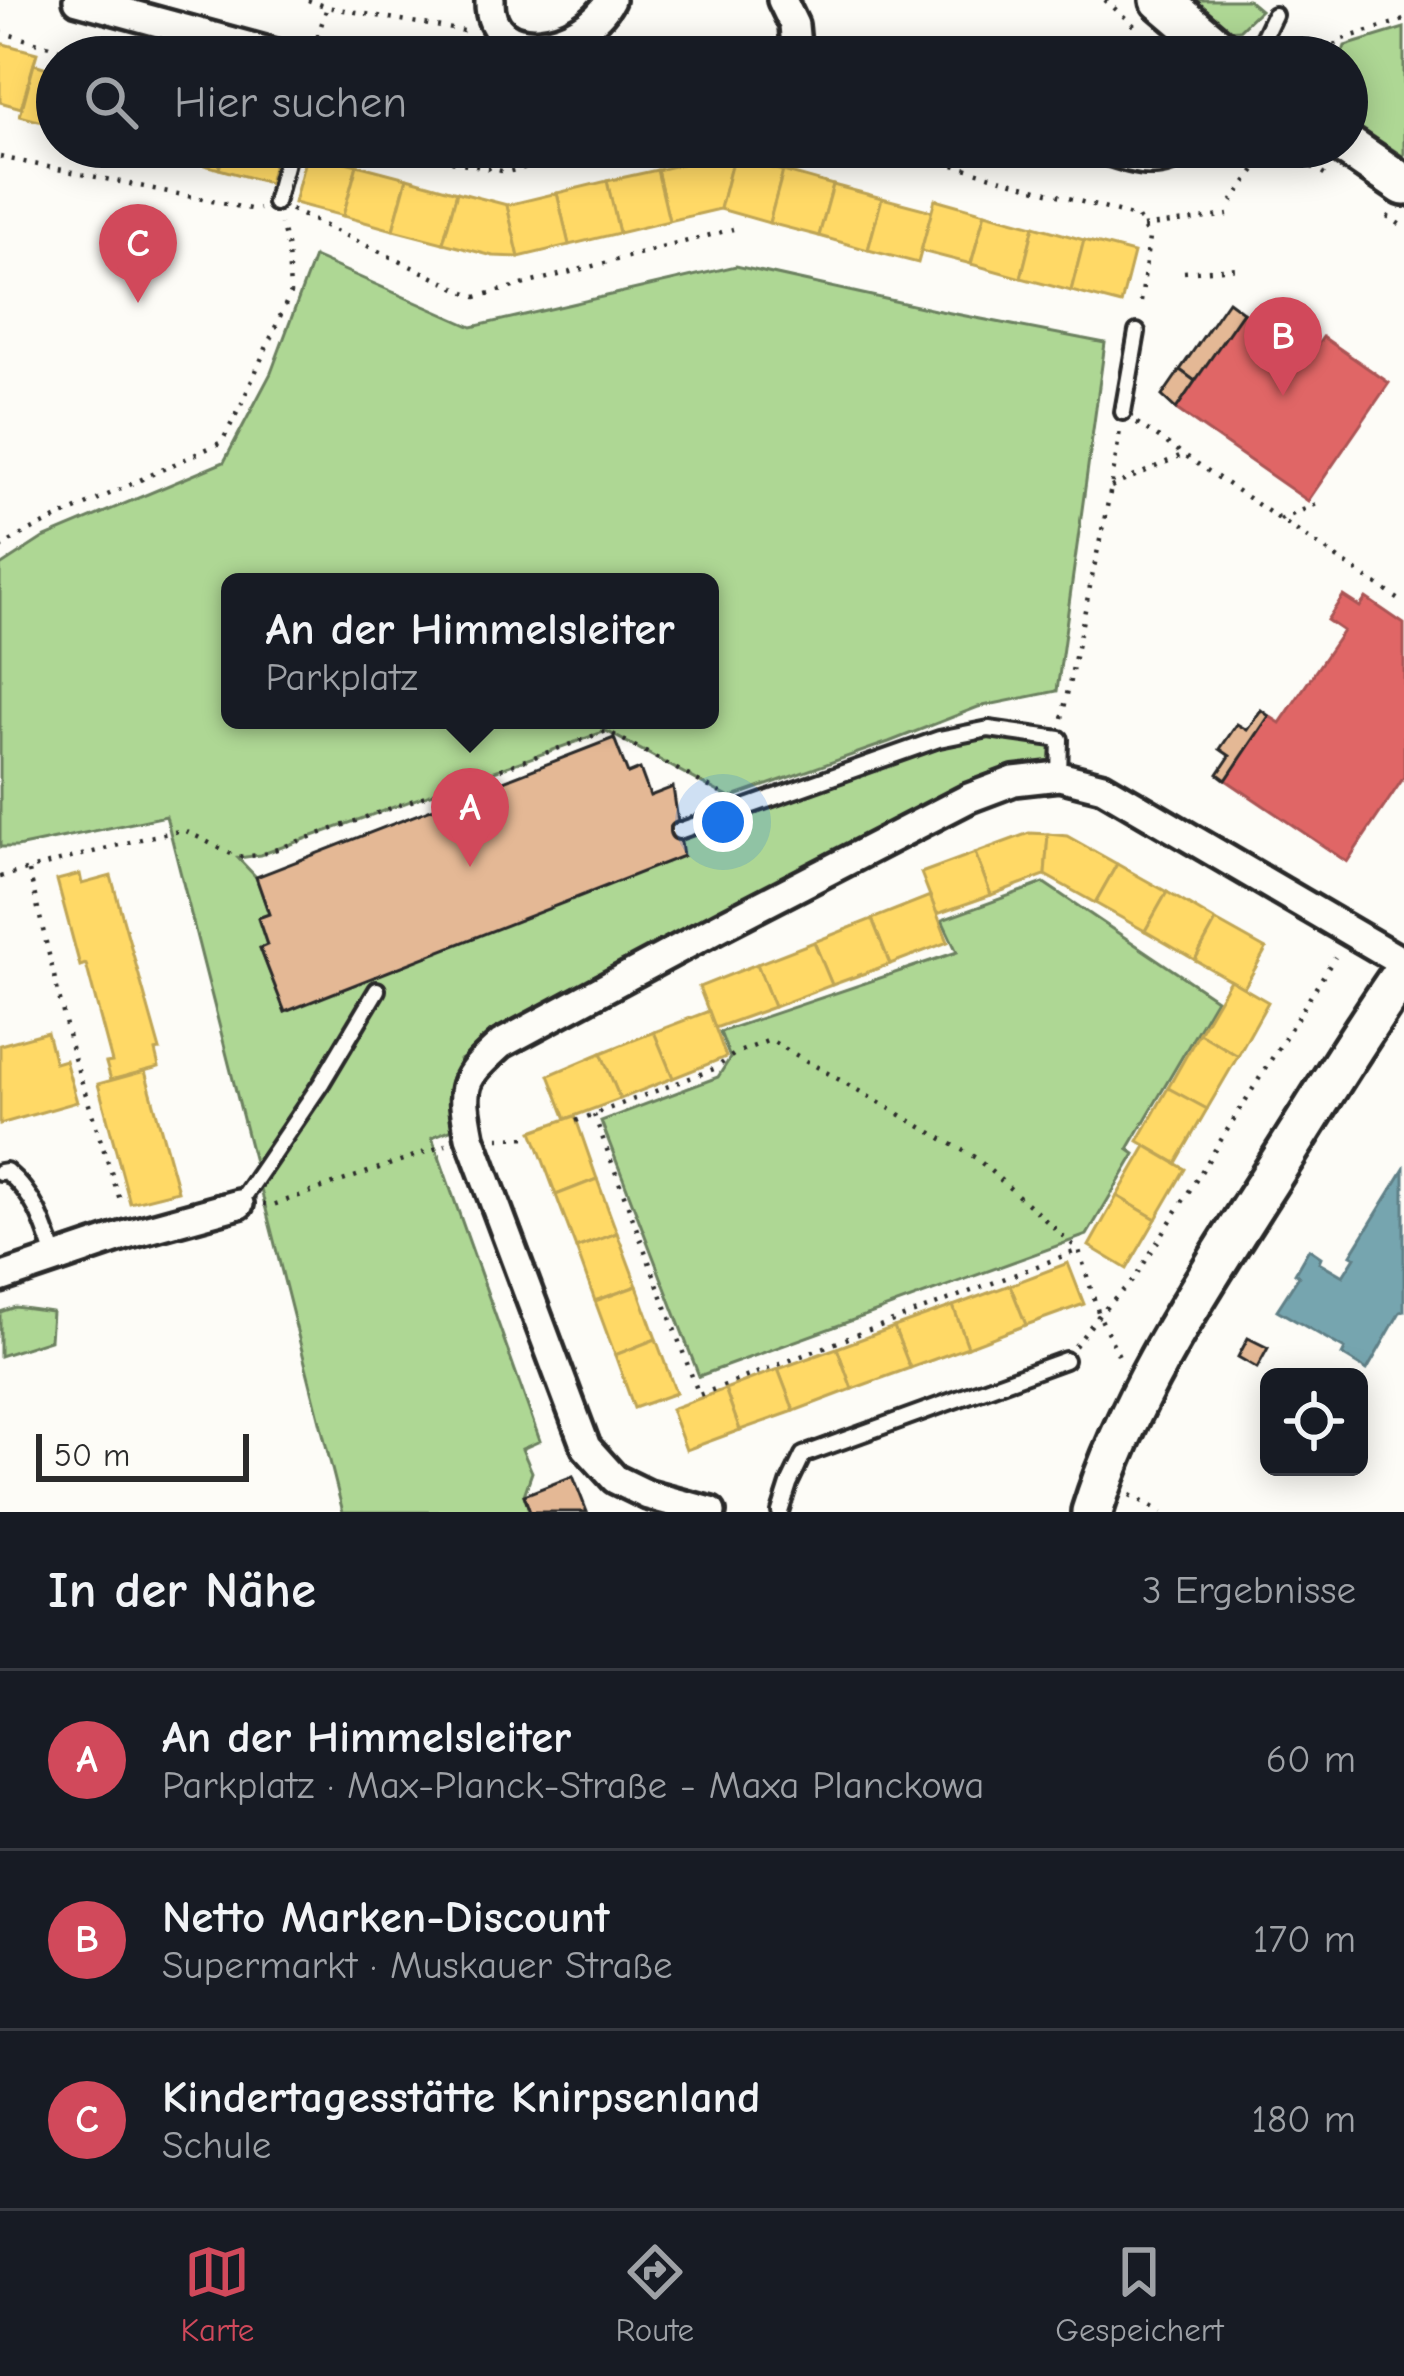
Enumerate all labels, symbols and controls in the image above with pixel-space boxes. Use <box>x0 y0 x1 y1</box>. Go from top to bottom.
search box <box>36 36 1368 168</box>
icon: search <box>78 69 144 135</box>
text: Hier suchen <box>174 76 407 128</box>
pin: C <box>99 204 177 303</box>
pin: B <box>1244 297 1322 396</box>
popup <box>221 573 719 729</box>
text: An der Himmelsleiter <box>265 603 675 655</box>
text: Parkplatz <box>265 655 418 700</box>
pin: A <box>431 768 509 867</box>
your location <box>693 792 753 852</box>
map controls <box>1260 1368 1368 1476</box>
button: locate <box>1260 1368 1368 1476</box>
scale bar <box>36 1428 249 1481</box>
text: 50 m <box>54 1436 130 1474</box>
text: In der Nähe <box>48 1561 316 1620</box>
text: 3 Ergebnisse <box>1142 1568 1356 1613</box>
text: An der Himmelsleiter <box>162 1711 571 1763</box>
text: A <box>76 1737 98 1782</box>
text: 60 m <box>1266 1737 1356 1782</box>
text: Parkplatz · Max-Planck-Straße - Maxa Planckowa <box>162 1763 984 1808</box>
text: Netto Marken-Discount <box>162 1891 610 1943</box>
text: B <box>75 1917 99 1962</box>
text: 170 m <box>1253 1917 1356 1962</box>
text: Supermarkt · Muskauer Straße <box>162 1943 673 1988</box>
text: Kindertagesstätte Knirpsenland <box>162 2071 760 2123</box>
text: C <box>75 2097 99 2142</box>
text: 180 m <box>1251 2097 1356 2142</box>
text: Schule <box>162 2123 271 2168</box>
tab: Karte <box>181 2239 254 2349</box>
tab: Route <box>615 2239 694 2349</box>
tab: Gespeichert <box>1055 2239 1223 2349</box>

